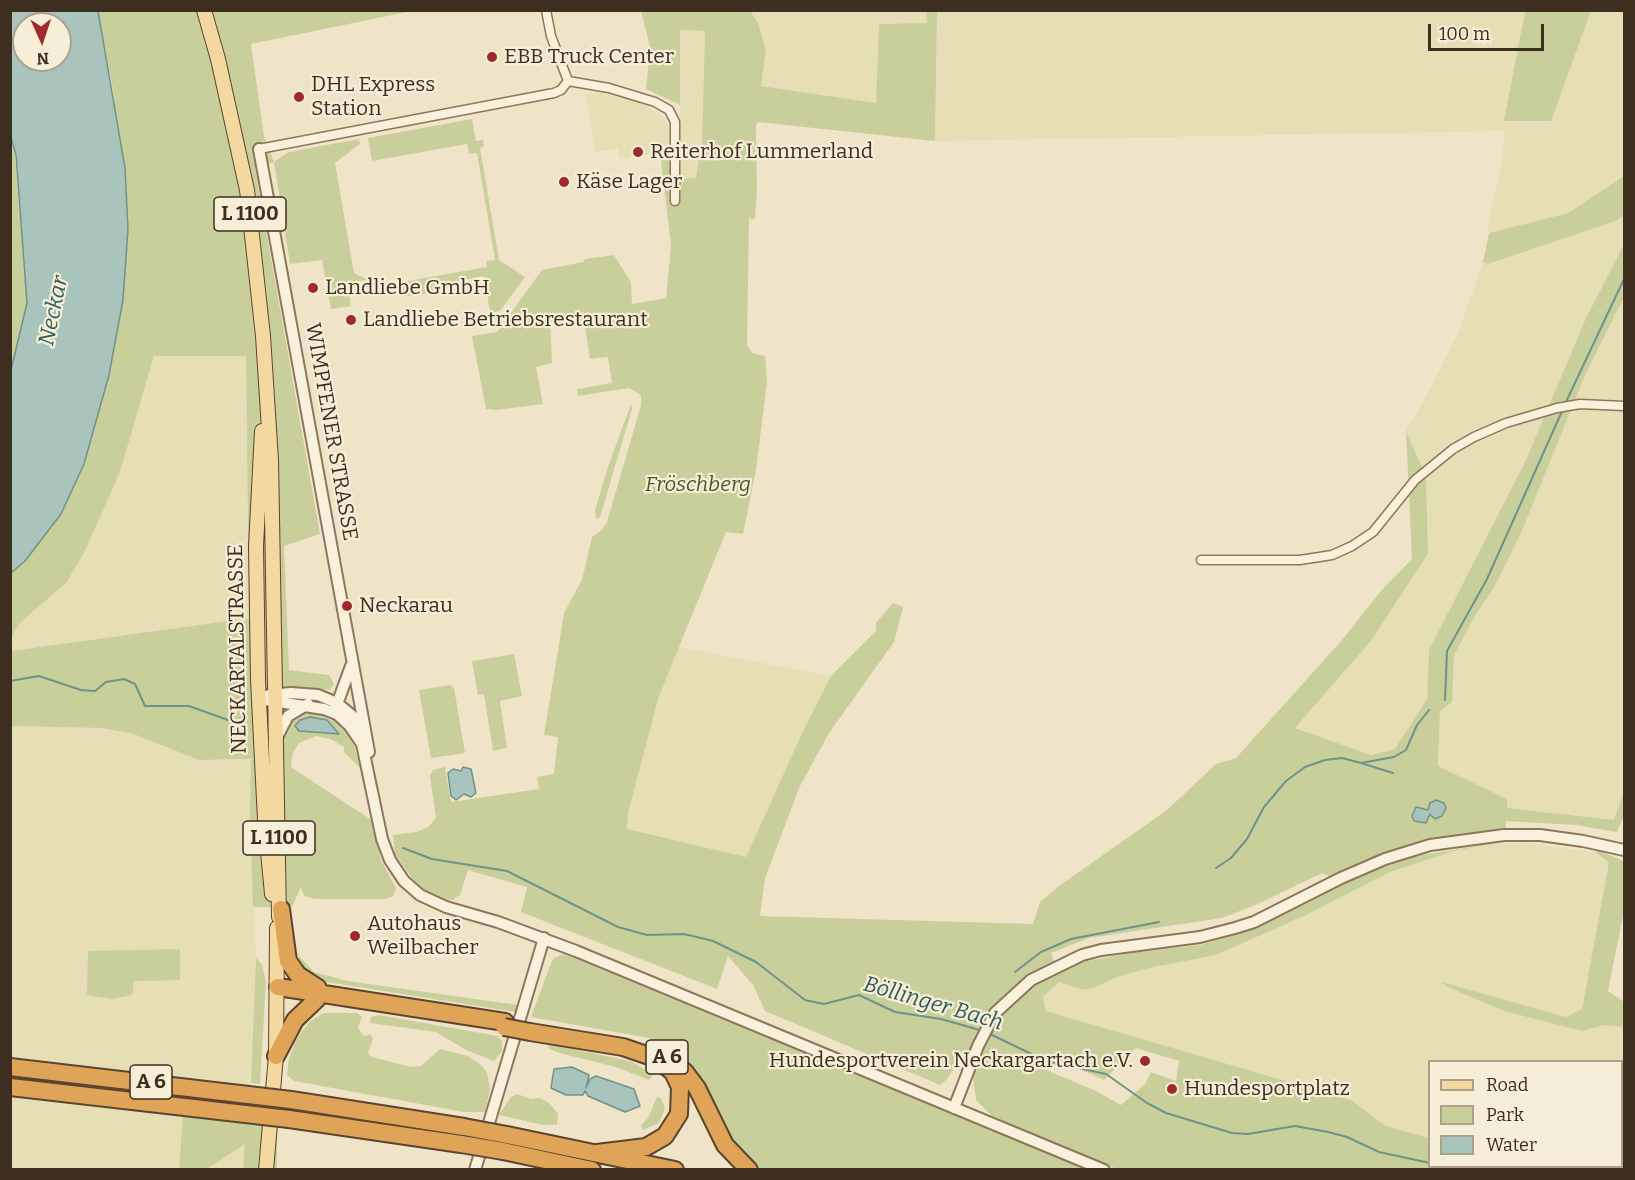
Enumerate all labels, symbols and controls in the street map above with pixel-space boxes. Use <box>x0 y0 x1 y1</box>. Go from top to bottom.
north arrow <box>12 12 72 72</box>
scale bar <box>1431 12 1546 50</box>
text: 100 m <box>1439 23 1490 45</box>
place label: EBB Truck Center <box>504 44 674 70</box>
text: N <box>36 49 50 68</box>
marker: EBB Truck Center <box>485 50 499 64</box>
place label: DHL Express Station <box>311 72 435 122</box>
marker: DHL Express Station <box>292 90 306 104</box>
place label: Reiterhof Lummerland <box>650 139 873 165</box>
marker: Reiterhof Lummerland <box>631 145 645 159</box>
place label: Käse Lager <box>576 169 682 195</box>
marker: Käse Lager <box>557 175 571 189</box>
road number: L 1100 <box>214 197 286 231</box>
water label: Neckar <box>34 274 74 348</box>
place label: Landliebe GmbH <box>325 275 490 301</box>
marker: Landliebe GmbH <box>306 281 320 295</box>
place label: Landliebe Betriebsrestaurant <box>363 307 648 333</box>
marker: Landliebe Betriebsrestaurant <box>344 313 358 327</box>
street label: WIMPFENER STRASSE <box>299 321 363 543</box>
park label: Fröschberg <box>645 472 751 498</box>
street label: NECKARTALSTRASSE <box>224 544 252 754</box>
place label: Neckarau <box>359 593 453 619</box>
marker: Neckarau <box>340 599 354 613</box>
road number: L 1100 <box>243 821 315 855</box>
place label: Autohaus Weilbacher <box>367 911 479 961</box>
marker: Autohaus Weilbacher <box>348 929 362 943</box>
water label: Böllinger Bach <box>860 971 1006 1037</box>
road number: A 6 <box>646 1040 688 1074</box>
place label: Hundesportverein Neckargartach e.V. <box>769 1048 1133 1074</box>
marker: Hundesportverein Neckargartach e.V. <box>1138 1054 1152 1068</box>
legend <box>1428 1060 1623 1168</box>
road number: A 6 <box>130 1065 172 1099</box>
text: Road <box>1486 1074 1528 1096</box>
place label: Hundesportplatz <box>1184 1076 1350 1102</box>
marker: Hundesportplatz <box>1165 1082 1179 1096</box>
text: Park <box>1486 1104 1524 1126</box>
text: Water <box>1486 1134 1537 1156</box>

